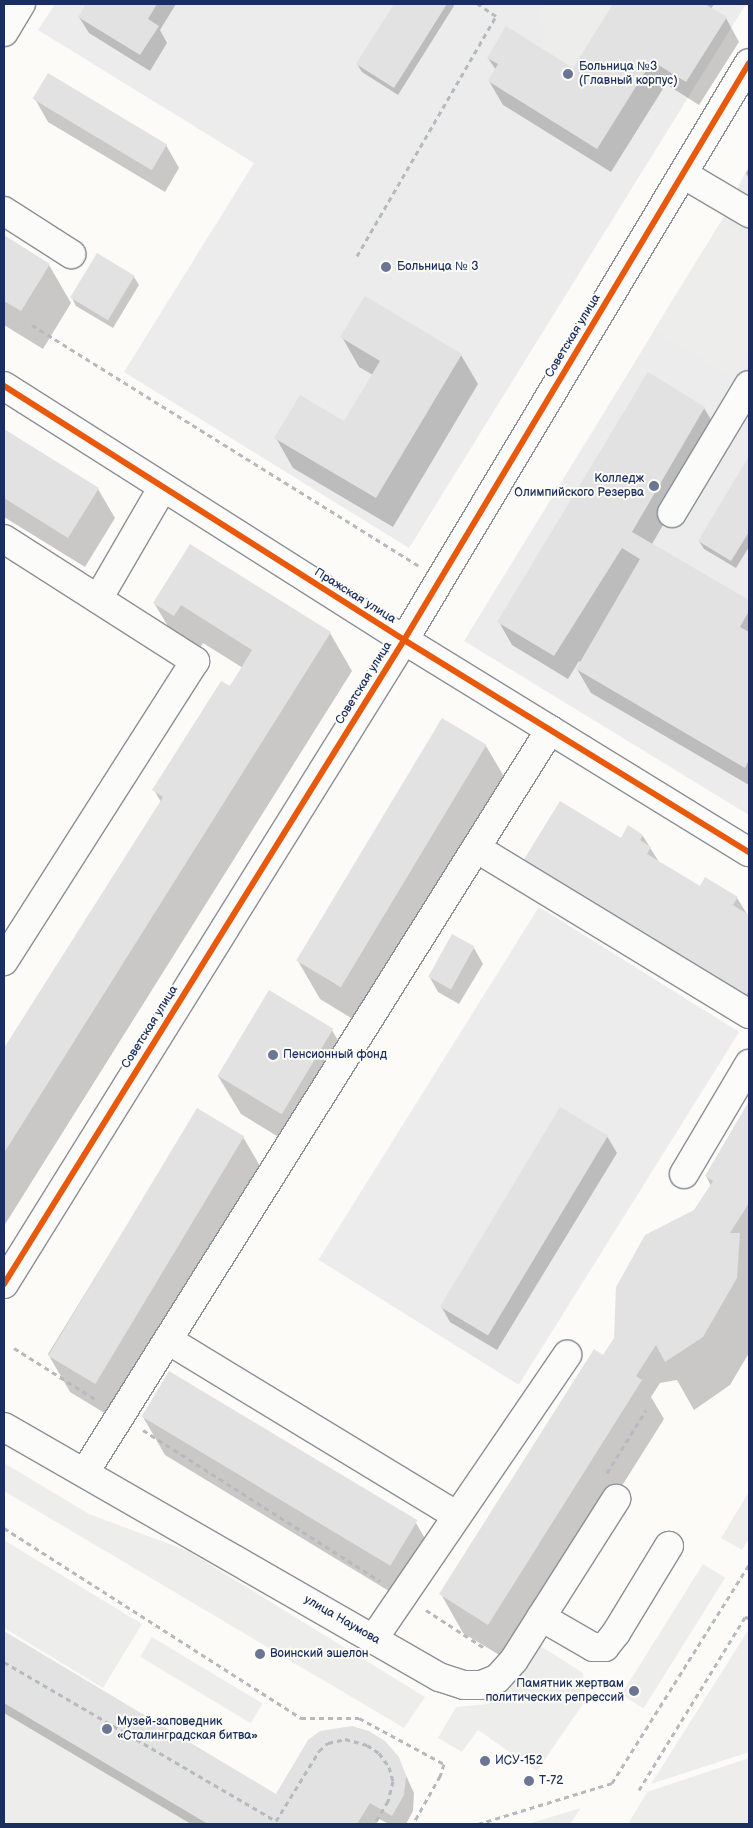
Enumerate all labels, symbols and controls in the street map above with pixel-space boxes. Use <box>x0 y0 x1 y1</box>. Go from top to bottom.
place label: Больница №3 (Главный корпус) <box>579 60 678 88</box>
marker: Больница №3 (Главный корпус) <box>561 67 575 81</box>
marker: Больница № 3 <box>379 260 393 274</box>
place label: Больница № 3 <box>397 260 479 274</box>
street label: Советская улица <box>542 292 604 380</box>
place label: Колледж Олимпийского Резерва <box>514 472 644 500</box>
marker: Колледж Олимпийского Резерва <box>648 480 660 492</box>
street label: Пражская улица <box>312 565 398 627</box>
street label: Советская улица <box>333 639 395 727</box>
street label: Советская улица <box>119 983 181 1071</box>
place label: Пенсионный фонд <box>283 1048 387 1062</box>
marker: Пенсионный фонд <box>267 1049 279 1061</box>
street label: улица Наумова <box>301 1592 383 1648</box>
place label: Воинский эшелон <box>270 1647 368 1661</box>
marker: Воинский эшелон <box>254 1648 266 1660</box>
place label: Памятник жертвам политических репрессий <box>485 1677 624 1705</box>
marker: Памятник жертвам политических репрессий <box>628 1685 640 1697</box>
place label: Музей-заповедник «Сталинградская битва» <box>117 1715 258 1743</box>
marker: Музей-заповедник «Сталинградская битва» <box>101 1723 113 1735</box>
place label: ИСУ-152 <box>495 1754 543 1768</box>
marker: ИСУ-152 <box>479 1755 491 1767</box>
place label: Т-72 <box>539 1774 563 1788</box>
marker: Т-72 <box>523 1775 535 1787</box>

